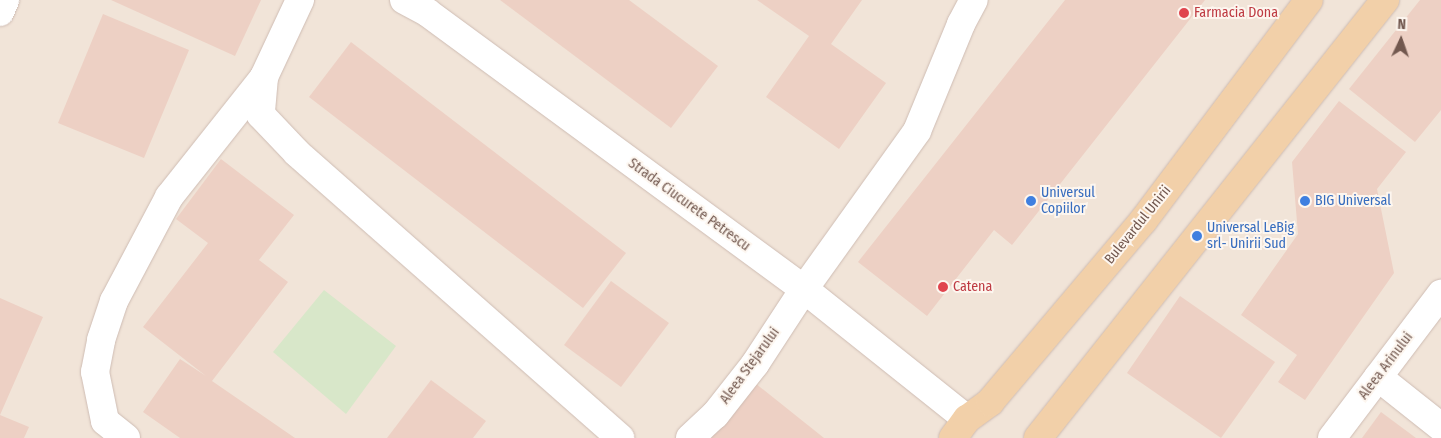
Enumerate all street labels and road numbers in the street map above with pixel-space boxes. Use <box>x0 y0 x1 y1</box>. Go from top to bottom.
street label: Strada Ciucurete Petrescu <box>625 155 753 255</box>
street label: Bulevardul Unirii <box>1101 183 1175 267</box>
street label: Aleea Stejarului <box>717 325 783 407</box>
street label: Aleea Arinului <box>1355 329 1417 403</box>

